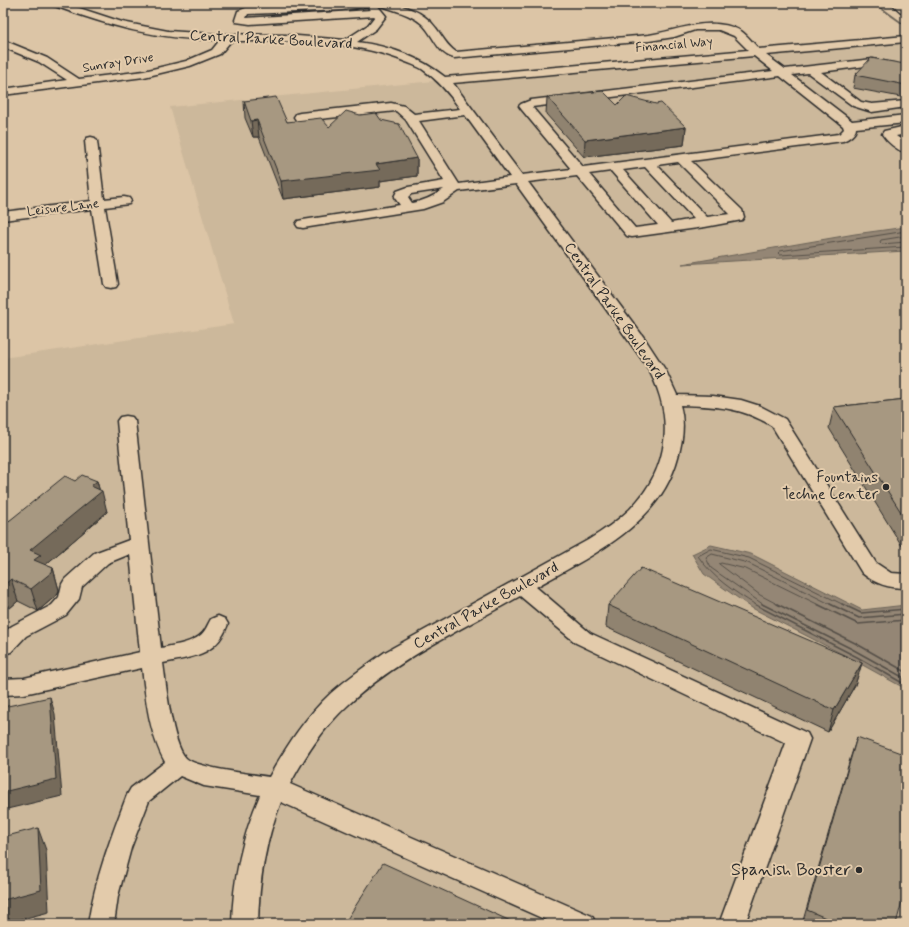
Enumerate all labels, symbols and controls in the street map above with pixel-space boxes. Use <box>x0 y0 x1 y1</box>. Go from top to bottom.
street label: Central Parke Boulevard <box>189 26 353 54</box>
street label: Financial Way <box>635 33 713 57</box>
street label: Sunray Drive <box>81 49 155 77</box>
street label: Leisure Lane <box>26 195 100 221</box>
street label: Central Parke Boulevard <box>559 239 669 384</box>
place label: Fountains Techne Center <box>782 468 879 505</box>
marker: Fountains Techne Center <box>881 482 891 492</box>
street label: Central Parke Boulevard <box>410 558 562 654</box>
place label: Spanish Booster <box>731 858 851 882</box>
marker: Spanish Booster <box>854 865 864 875</box>

